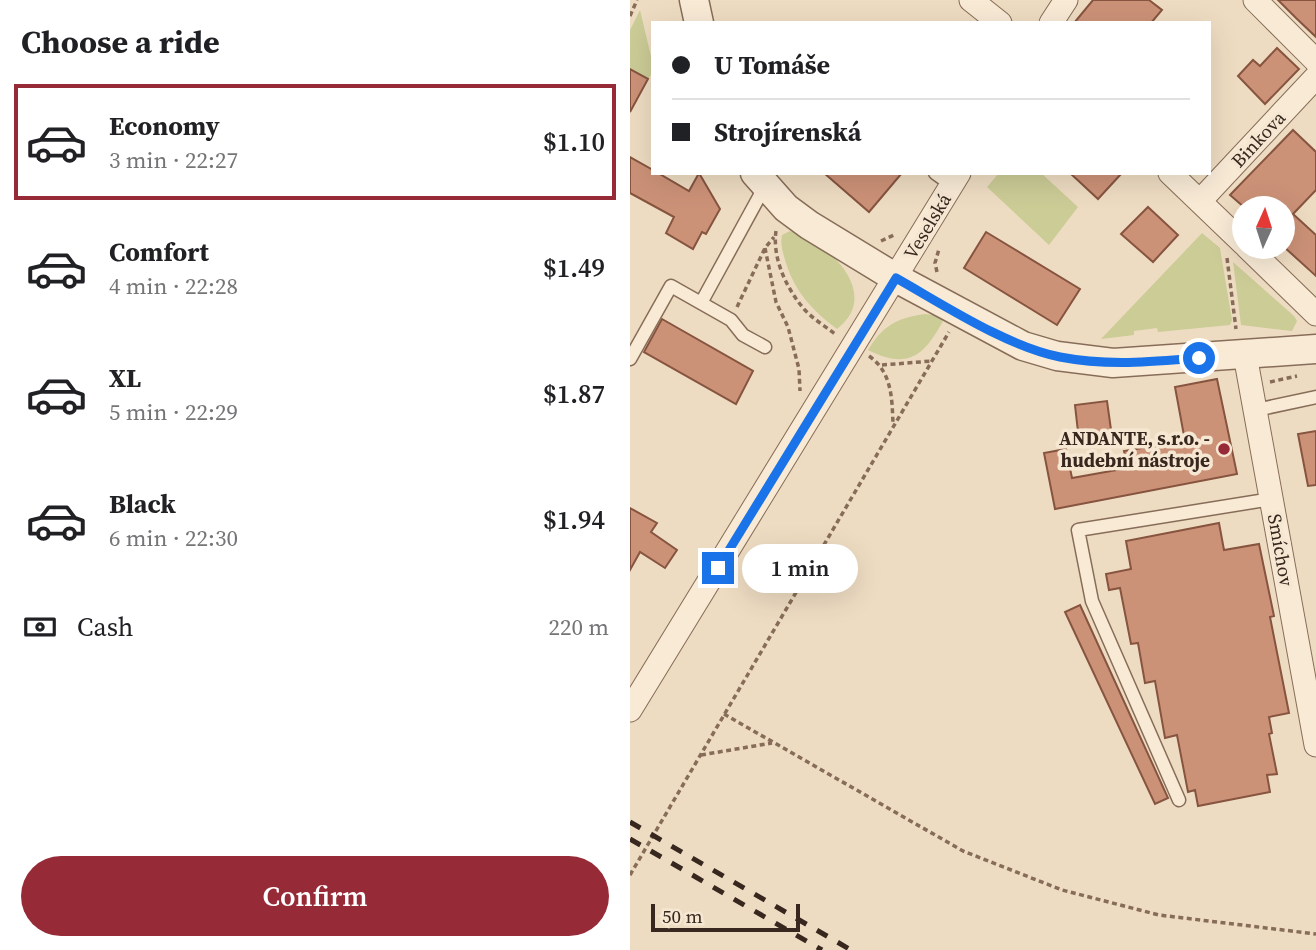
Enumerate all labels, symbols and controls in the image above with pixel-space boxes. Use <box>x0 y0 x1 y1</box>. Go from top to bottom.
text: Choose a ride <box>21 20 220 64</box>
text: U Tomáše <box>714 47 830 83</box>
street label: Binkova <box>1225 105 1291 173</box>
text: Economy <box>109 108 220 144</box>
icon: car <box>25 111 88 174</box>
text: Strojírenská <box>714 114 862 150</box>
text: $1.10 <box>543 124 605 160</box>
text: 3 min · 22:27 <box>109 144 238 176</box>
street label: Veselská <box>897 188 957 264</box>
north arrow <box>1232 196 1295 259</box>
map controls <box>1232 196 1295 259</box>
text: Comfort <box>109 234 209 270</box>
icon: car <box>25 237 88 300</box>
text: $1.49 <box>543 250 605 286</box>
text: 4 min · 22:28 <box>109 270 238 302</box>
route start <box>1183 342 1215 374</box>
text: XL <box>109 360 141 396</box>
icon: car <box>25 363 88 426</box>
text: $1.87 <box>543 376 605 412</box>
text: 5 min · 22:29 <box>109 396 238 428</box>
place label: ANDANTE, s.r.o. - hudební nástroje <box>1059 425 1210 473</box>
marker: ANDANTE, s.r.o. - hudební nástroje <box>1216 441 1232 457</box>
text: Black <box>109 486 176 522</box>
icon: car <box>25 489 88 552</box>
text: $1.94 <box>543 502 605 538</box>
street label: Smíchov <box>1262 512 1300 589</box>
text: 6 min · 22:30 <box>109 522 238 554</box>
callout: 1 min <box>742 544 858 592</box>
route end <box>702 552 734 584</box>
text: 1 min <box>770 552 830 584</box>
icon: cash <box>21 608 59 646</box>
text: Cash <box>77 609 133 645</box>
text: 220 m <box>548 611 609 643</box>
button: Confirm <box>21 856 609 936</box>
scale bar <box>651 901 800 933</box>
text: 50 m <box>662 903 703 929</box>

